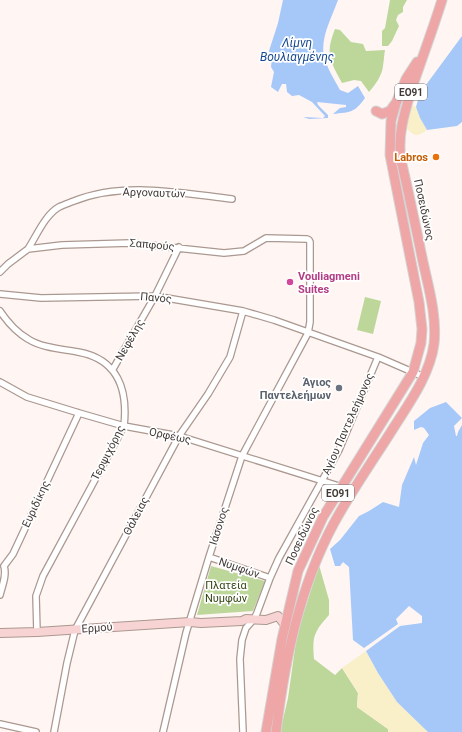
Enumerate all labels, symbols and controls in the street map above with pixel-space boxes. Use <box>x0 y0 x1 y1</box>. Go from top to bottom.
water label: Λίμνη Βουλιαγμένης <box>260 36 334 64</box>
road number: ΕΟ91 <box>395 84 427 100</box>
place label: Labros <box>394 151 428 164</box>
marker: Labros <box>431 152 441 162</box>
street label: Ποσειδώνος <box>411 178 437 242</box>
street label: Αργοναυτών <box>122 185 186 201</box>
street label: Σαπφούς <box>129 237 175 253</box>
place label: Vouliagmeni Suites <box>298 270 360 296</box>
marker: Vouliagmeni Suites <box>285 277 295 287</box>
street label: Πανός <box>140 290 172 306</box>
street label: Νεφέλης <box>113 317 147 363</box>
street label: Αγίου Παντελεήμονος <box>320 371 376 477</box>
place label: Άγιος Παντελεήμων <box>260 376 331 402</box>
marker: Άγιος Παντελεήμων <box>334 383 344 393</box>
street label: Τερψιχόρης <box>89 423 127 483</box>
street label: Ορφέως <box>148 425 192 447</box>
street label: Ευριδίκης <box>20 479 52 529</box>
road number: ΕΟ91 <box>322 485 354 501</box>
street label: Θάλειας <box>121 495 151 537</box>
street label: Ιάσονος <box>207 505 231 547</box>
street label: Ποσειδώνος <box>283 505 321 567</box>
street label: Νυμφών <box>217 555 262 581</box>
park label: Πλατεία Νυμφών <box>205 579 248 605</box>
street label: Ερμού <box>81 620 113 636</box>

